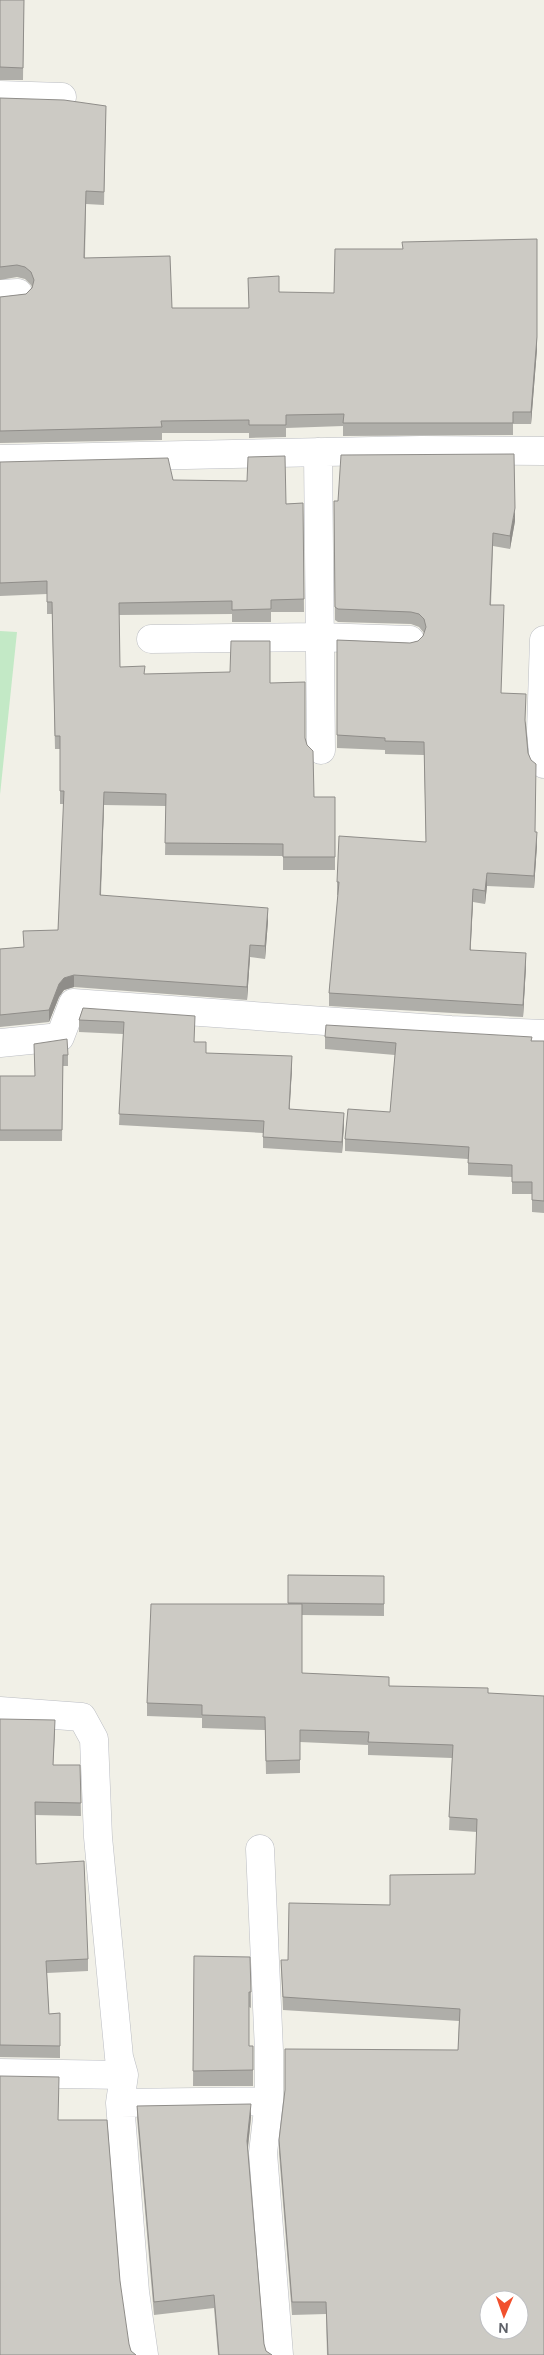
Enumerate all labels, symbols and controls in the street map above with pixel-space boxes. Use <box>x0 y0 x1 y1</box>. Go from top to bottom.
north arrow <box>479 2290 529 2340</box>
text: N <box>498 2319 509 2337</box>

